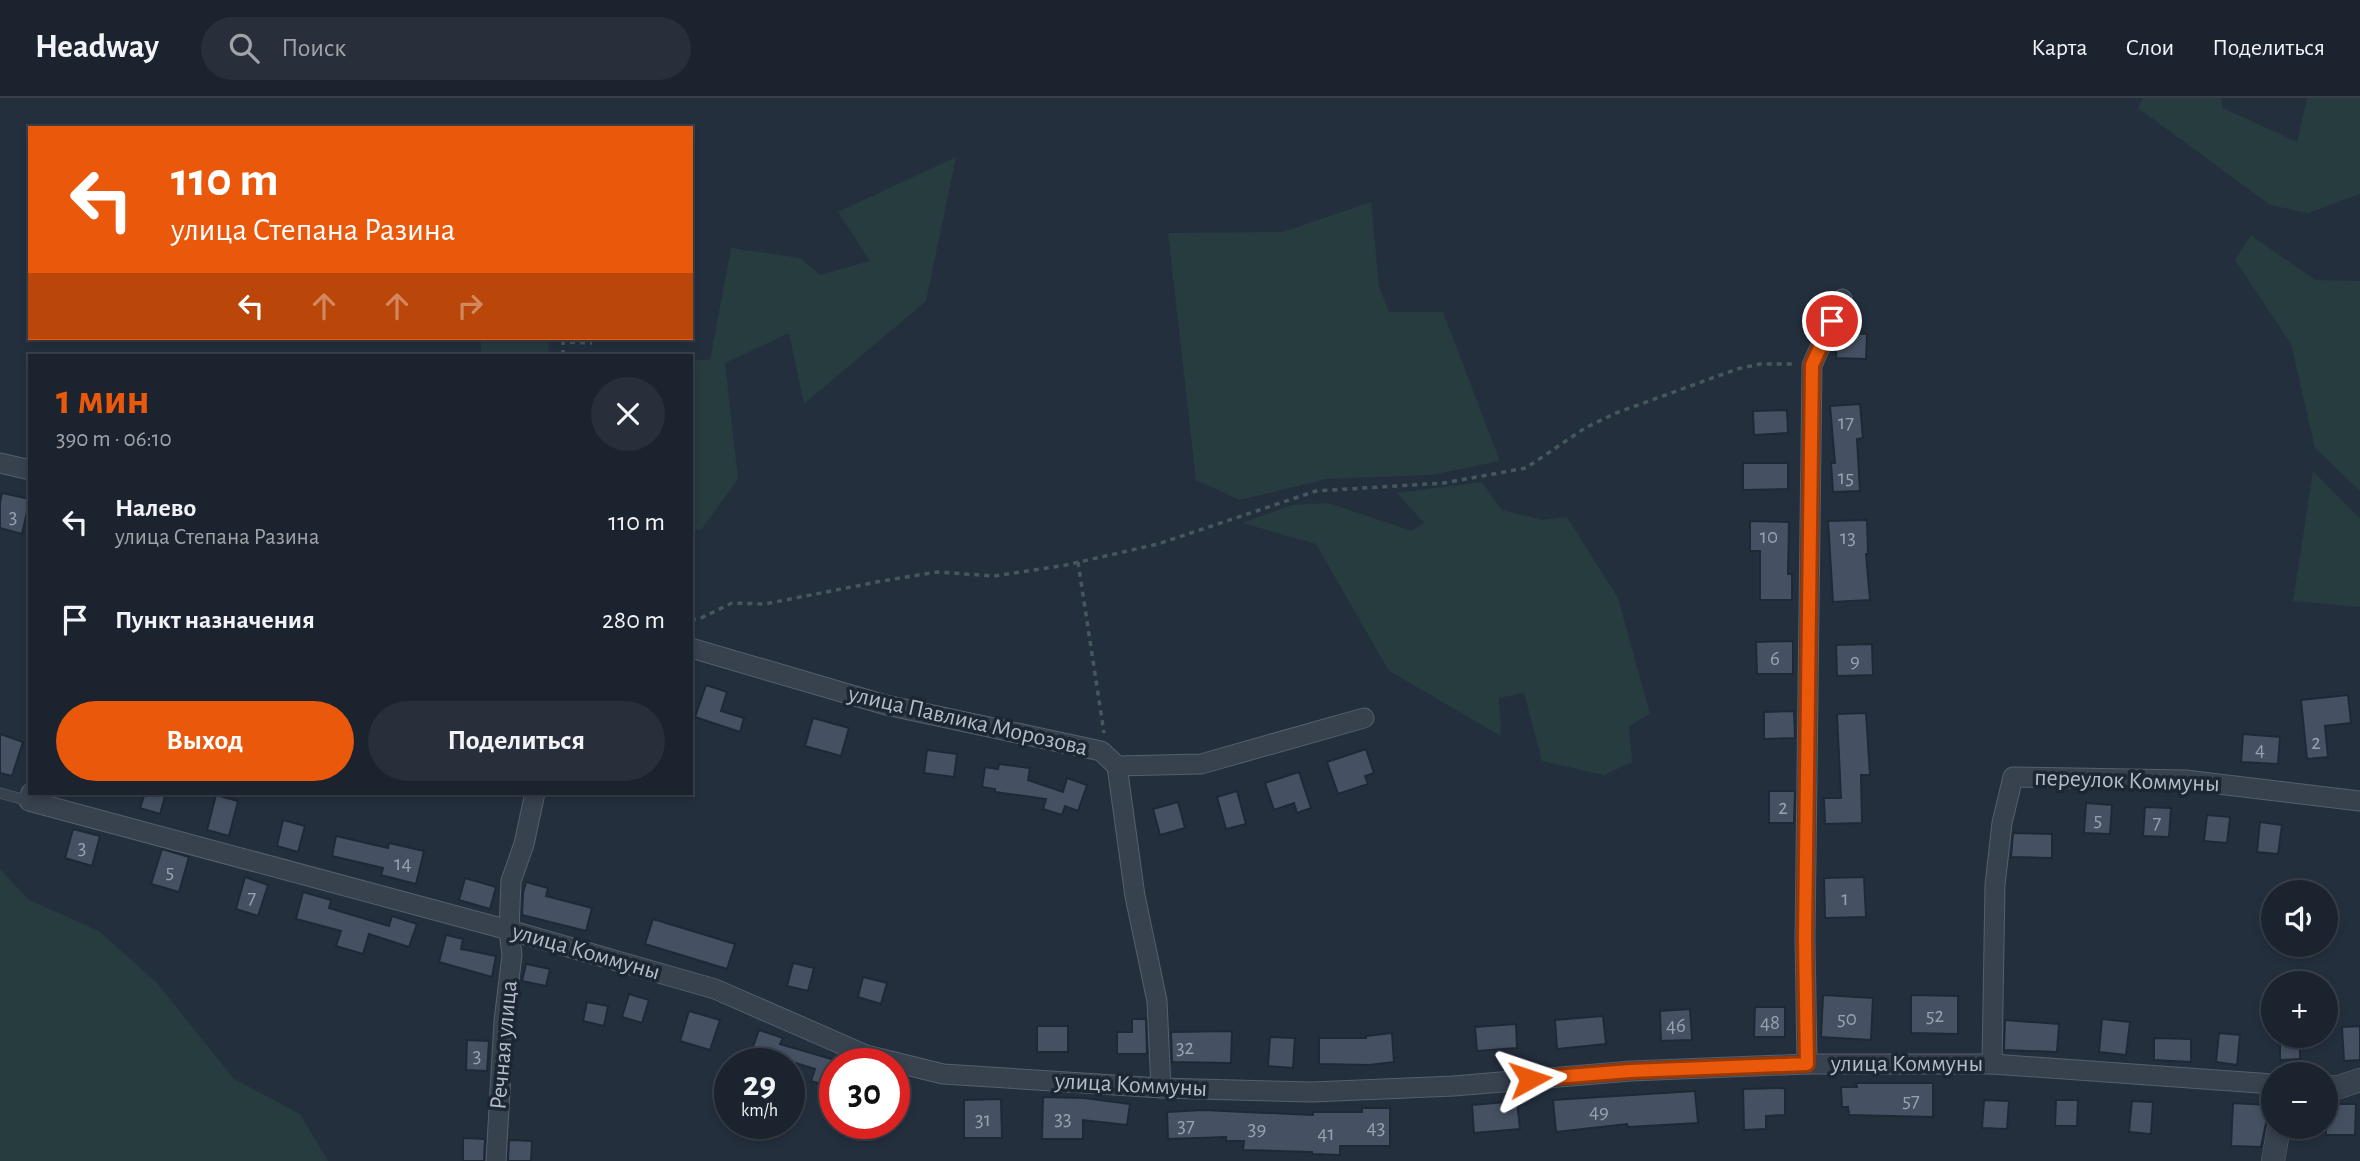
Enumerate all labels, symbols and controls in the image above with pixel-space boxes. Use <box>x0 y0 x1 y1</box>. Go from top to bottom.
search box <box>201 17 691 80</box>
icon: search <box>225 29 263 67</box>
text: Headway <box>35 31 159 64</box>
text: Поиск <box>281 35 346 61</box>
text: Карта <box>2031 36 2087 60</box>
text: Слои <box>2125 36 2174 60</box>
text: Поделиться <box>2212 36 2325 60</box>
icon: left <box>56 154 147 245</box>
text: 110 m <box>171 156 279 205</box>
text: улица Степана Разина <box>171 214 455 246</box>
icon: left <box>232 287 270 325</box>
icon: ahead <box>305 287 343 325</box>
icon: ahead <box>378 287 416 325</box>
icon: right <box>451 287 489 325</box>
pin <box>1802 291 1862 351</box>
icon: arrive <box>1813 302 1851 340</box>
button: close <box>591 377 665 451</box>
text: 1 мин <box>56 379 150 421</box>
house number: 17 <box>1838 412 1854 433</box>
text: 390 m · 06:10 <box>56 428 172 451</box>
house number: 15 <box>1838 467 1854 488</box>
text: Налево <box>115 495 196 521</box>
icon: left <box>56 503 94 541</box>
house number: 3 <box>9 506 17 527</box>
text: 110 m <box>608 509 665 535</box>
text: улица Степана Разина <box>115 526 319 549</box>
house number: 10 <box>1760 526 1778 547</box>
house number: 13 <box>1840 527 1856 548</box>
icon: arrive <box>56 601 94 639</box>
text: Пункт назначения <box>115 607 315 633</box>
text: 280 m <box>602 607 665 633</box>
house number: 6 <box>1770 648 1780 669</box>
house number: 9 <box>1850 650 1860 671</box>
street label: улица Павлика Морозова <box>845 682 1090 760</box>
button: Выход <box>56 701 354 781</box>
button: Поделиться <box>368 701 665 781</box>
house number: 2 <box>2311 732 2321 753</box>
house number: 4 <box>2255 739 2265 760</box>
street label: переулок Коммуны <box>2034 766 2220 796</box>
house number: 2 <box>1778 797 1788 818</box>
house number: 5 <box>2094 809 2102 830</box>
house number: 7 <box>2153 812 2162 833</box>
house number: 3 <box>78 837 86 858</box>
house number: 14 <box>394 853 412 874</box>
house number: 5 <box>166 861 174 882</box>
map controls <box>2261 880 2338 1139</box>
button: sound <box>2261 880 2338 957</box>
house number: 7 <box>248 887 257 908</box>
house number: 1 <box>1841 888 1849 909</box>
street label: улица Коммуны <box>508 919 663 985</box>
button: + <box>2261 971 2338 1048</box>
street label: Речная улица <box>486 979 522 1111</box>
house number: 52 <box>1926 1005 1944 1026</box>
house number: 50 <box>1837 1008 1857 1029</box>
house number: 48 <box>1760 1012 1780 1033</box>
house number: 46 <box>1666 1015 1686 1036</box>
house number: 32 <box>1176 1037 1194 1058</box>
position arrow <box>1493 1042 1567 1116</box>
house number: 3 <box>473 1045 481 1066</box>
speed limit sign: 30 <box>819 1048 910 1139</box>
street label: улица Коммуны <box>1830 1052 1983 1076</box>
button: − <box>2261 1062 2338 1139</box>
text: 29 <box>743 1067 776 1102</box>
street label: улица Коммуны <box>1053 1069 1208 1101</box>
house number: 57 <box>1902 1090 1920 1111</box>
house number: 49 <box>1589 1101 1609 1122</box>
text: km/h <box>741 1102 778 1120</box>
house number: 33 <box>1054 1108 1072 1129</box>
house number: 31 <box>975 1109 991 1130</box>
house number: 37 <box>1177 1115 1195 1136</box>
house number: 43 <box>1367 1117 1385 1138</box>
house number: 39 <box>1248 1118 1266 1139</box>
house number: 41 <box>1317 1123 1335 1144</box>

